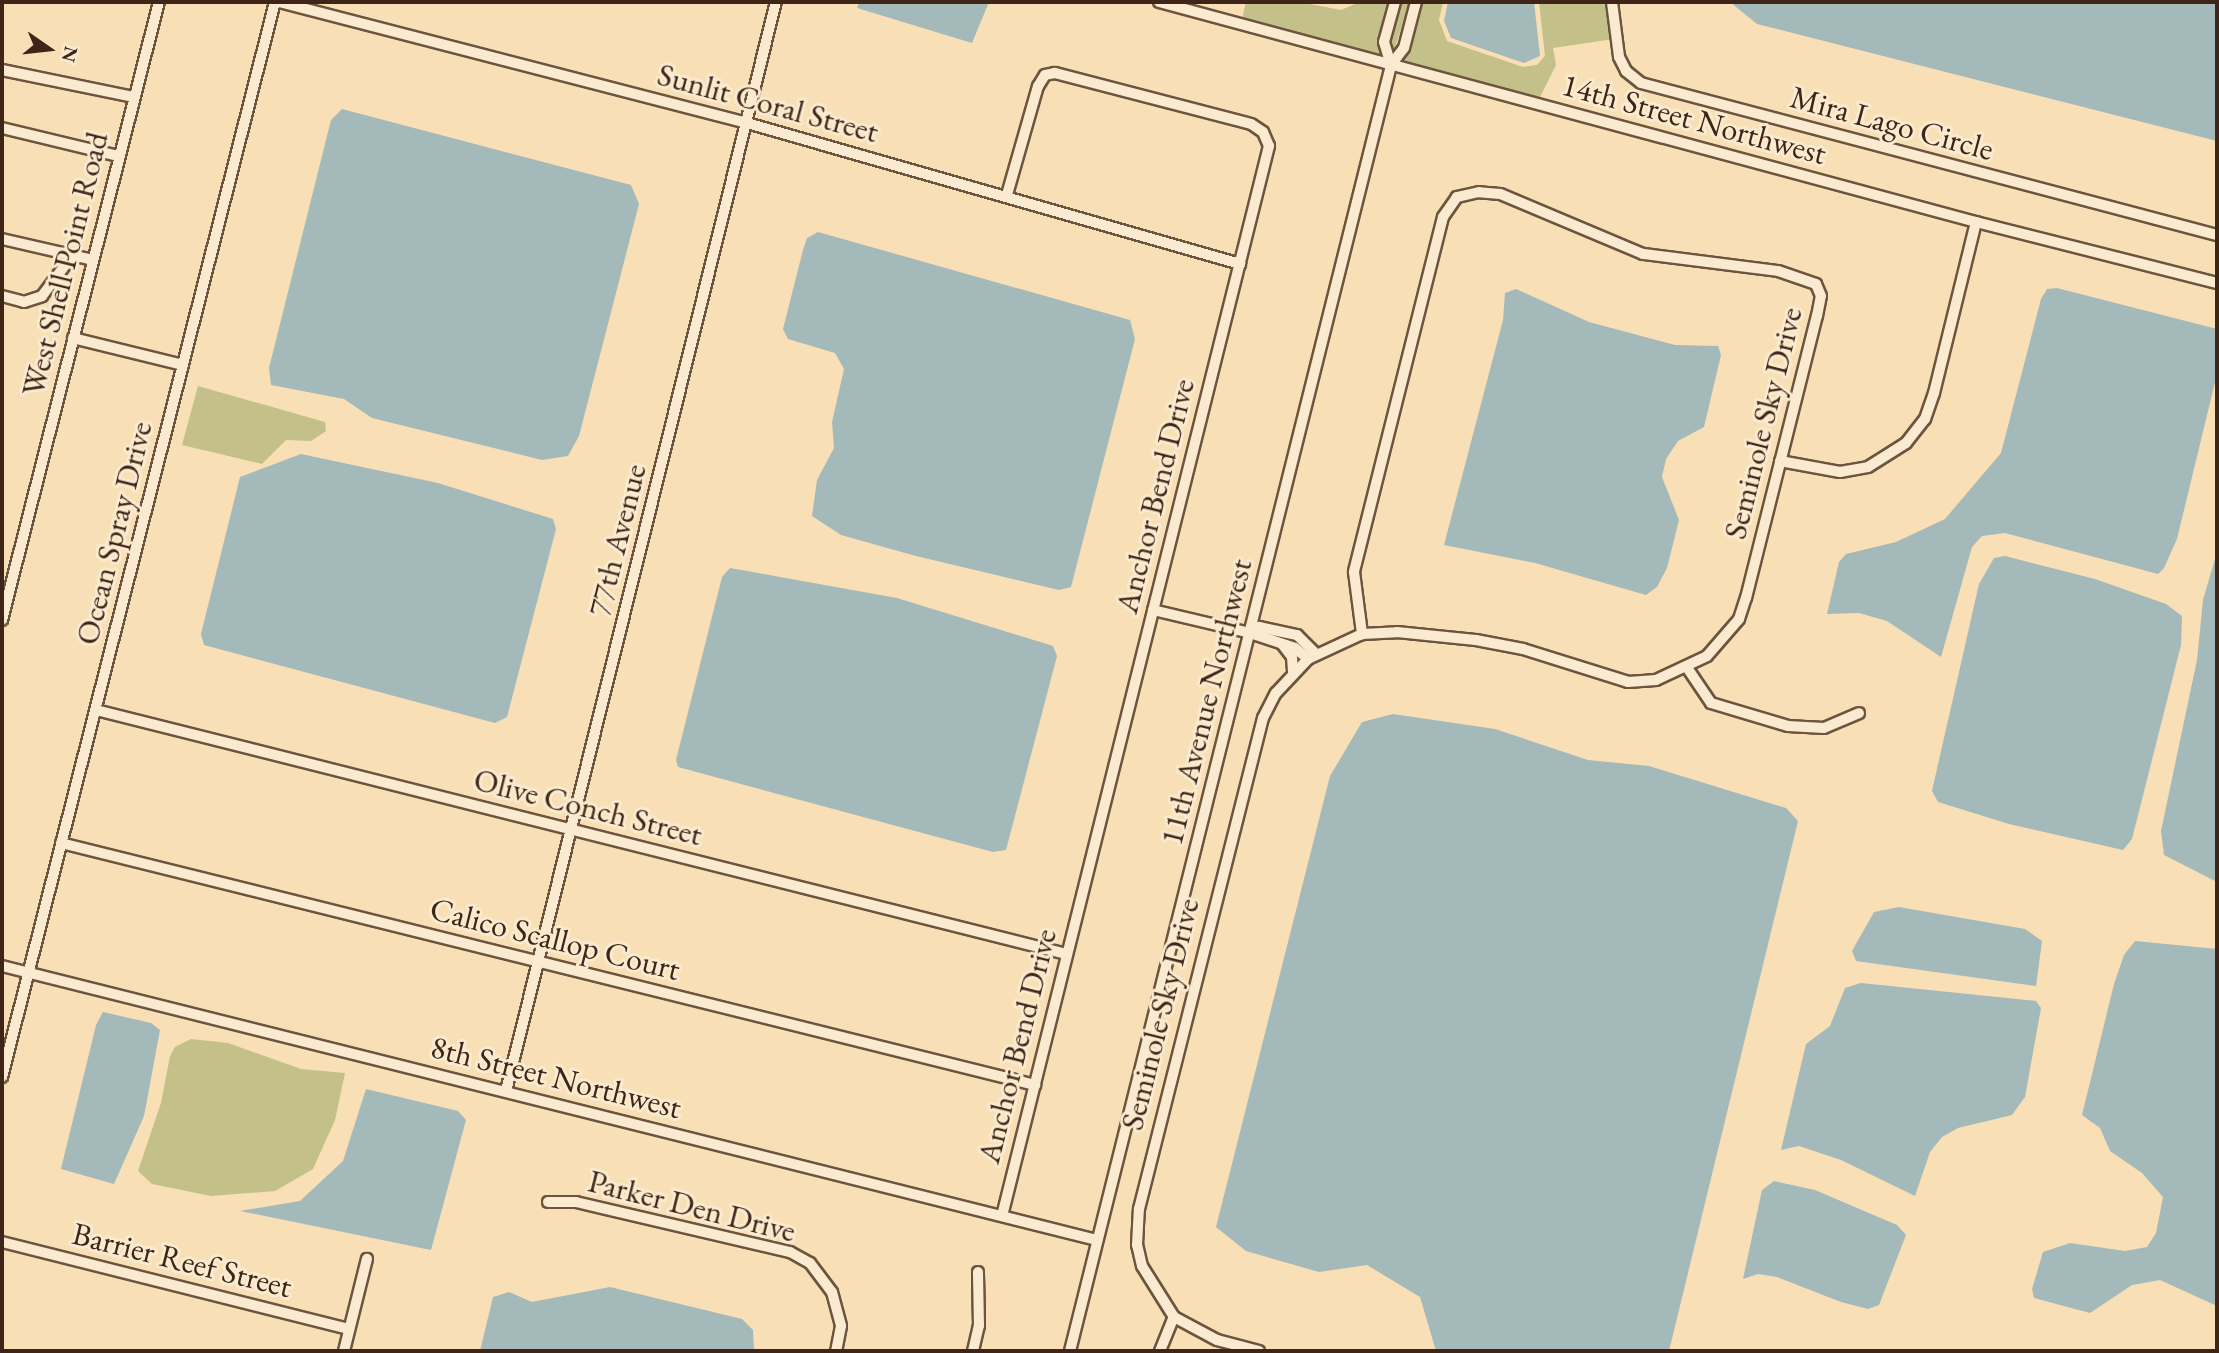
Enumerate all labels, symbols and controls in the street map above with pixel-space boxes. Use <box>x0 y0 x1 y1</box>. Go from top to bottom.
north arrow <box>14 14 84 84</box>
text: N <box>56 44 84 65</box>
street label: Sunlit Coral Street <box>653 55 883 151</box>
street label: 14th Street Northwest <box>1558 65 1830 173</box>
street label: Mira Lago Circle <box>1786 77 1998 169</box>
street label: West Shell Point Road <box>14 128 116 400</box>
street label: Seminole Sky Drive <box>1716 303 1810 543</box>
street label: Anchor Bend Drive <box>1107 375 1203 617</box>
street label: Ocean Spray Drive <box>68 417 160 649</box>
street label: 77th Avenue <box>580 460 654 620</box>
street label: 11th Avenue Northwest <box>1152 555 1260 849</box>
street label: Olive Conch Street <box>470 760 706 854</box>
street label: Calico Scallop Court <box>426 889 684 989</box>
street label: Seminole Sky Drive <box>1113 894 1207 1134</box>
street label: Anchor Bend Drive <box>969 925 1065 1167</box>
street label: 8th Street Northwest <box>427 1027 685 1127</box>
street label: Parker Den Drive <box>584 1162 800 1250</box>
street label: Barrier Reef Street <box>68 1214 296 1306</box>

